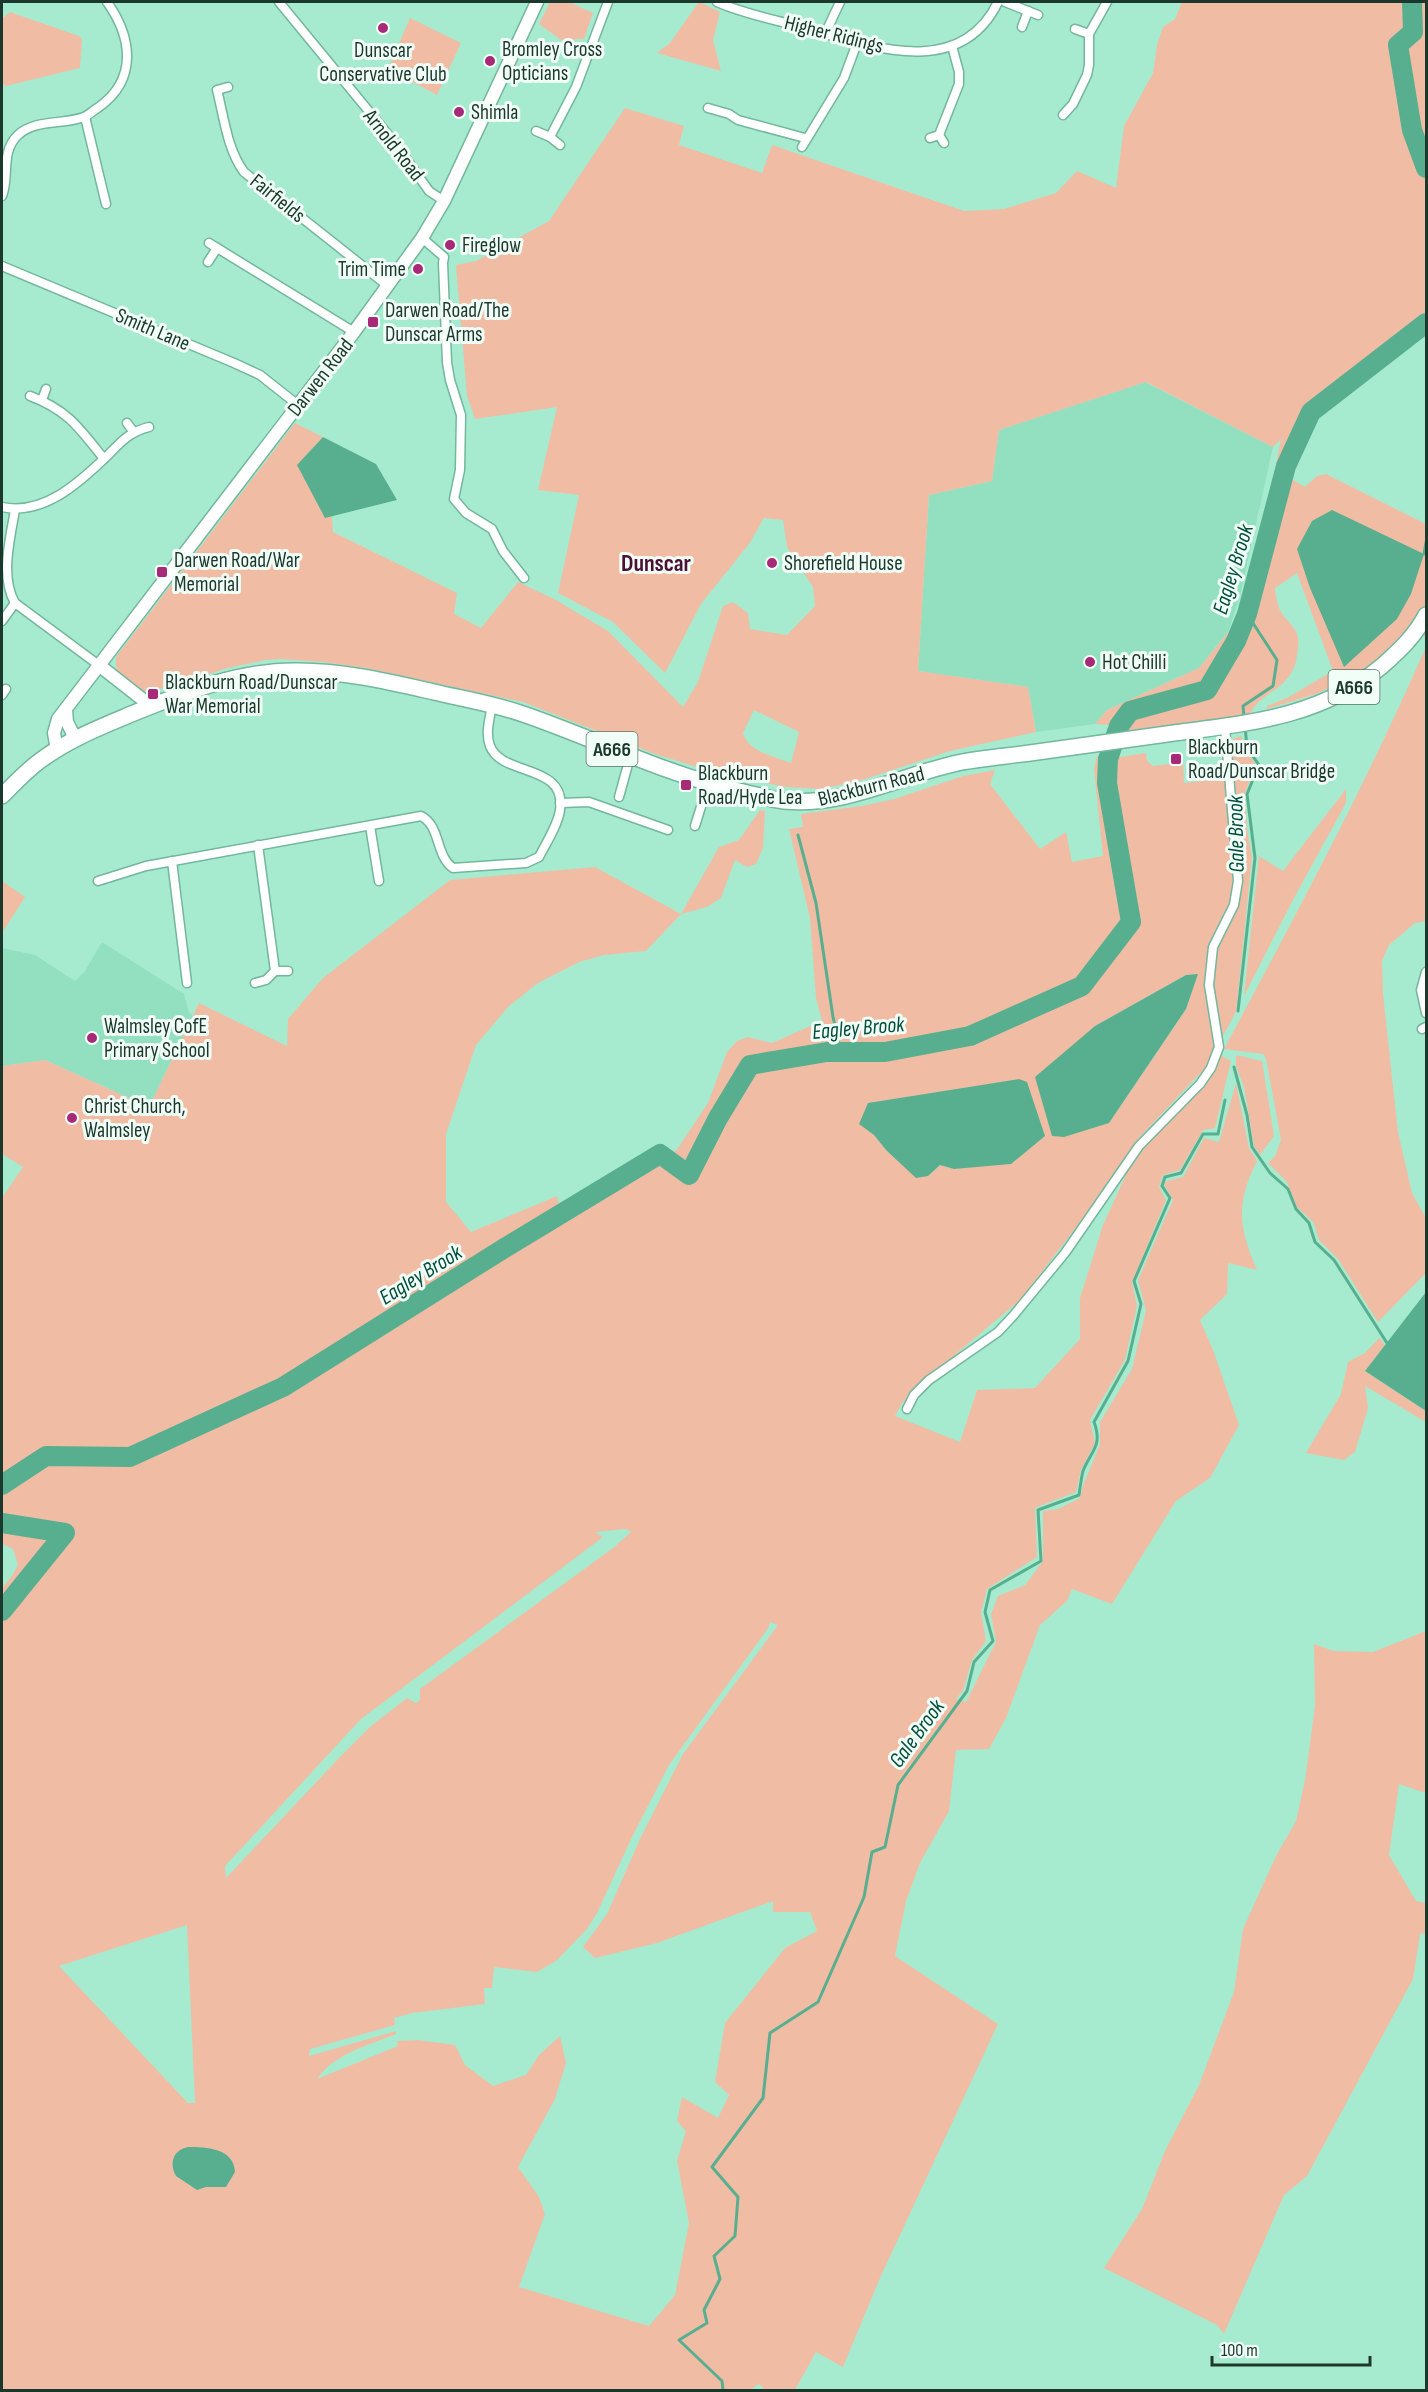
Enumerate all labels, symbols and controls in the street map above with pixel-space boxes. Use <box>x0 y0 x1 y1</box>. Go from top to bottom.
street label: Higher Ridings <box>782 10 886 59</box>
marker: Dunscar Conservative Club <box>376 21 390 35</box>
place label: Bromley Cross Opticians <box>502 37 602 86</box>
place label: Dunscar Conservative Club <box>319 38 447 87</box>
marker: Bromley Cross Opticians <box>483 54 497 68</box>
place label: Shimla <box>471 100 518 125</box>
street label: Arnold Road <box>357 104 429 186</box>
marker: Shimla <box>452 105 466 119</box>
street label: Fairfields <box>245 169 310 228</box>
place label: Fireglow <box>462 233 521 258</box>
marker: Fireglow <box>443 238 457 252</box>
place label: Trim Time <box>338 257 406 282</box>
marker: Trim Time <box>411 262 425 276</box>
place label: Darwen Road/The Dunscar Arms <box>385 298 509 347</box>
street label: Smith Lane <box>112 303 194 356</box>
marker: Darwen Road/The Dunscar Arms <box>366 315 380 329</box>
street label: Darwen Road <box>282 333 359 421</box>
water label: Eagley Brook <box>1207 521 1260 618</box>
place label: Darwen Road/War Memorial <box>174 548 300 597</box>
district label: Dunscar <box>621 549 692 578</box>
place label: Shorefield House <box>784 551 903 576</box>
marker: Shorefield House <box>765 556 779 570</box>
marker: Darwen Road/War Memorial <box>155 565 169 579</box>
place label: Hot Chilli <box>1102 650 1166 675</box>
marker: Hot Chilli <box>1083 655 1097 669</box>
place label: Blackburn Road/Dunscar War Memorial <box>165 670 338 719</box>
road number: A666 <box>1328 670 1380 704</box>
marker: Blackburn Road/Dunscar War Memorial <box>146 687 160 701</box>
road number: A666 <box>586 732 638 766</box>
place label: Blackburn Road/Dunscar Bridge <box>1188 735 1335 784</box>
marker: Blackburn Road/Dunscar Bridge <box>1169 752 1183 766</box>
place label: Blackburn Road/Hyde Lea <box>698 761 802 810</box>
street label: Blackburn Road <box>815 761 927 812</box>
marker: Blackburn Road/Hyde Lea <box>679 778 693 792</box>
water label: Gale Brook <box>1222 794 1251 873</box>
water label: Eagley Brook <box>811 1011 906 1046</box>
place label: Walmsley CofE Primary School <box>104 1014 210 1063</box>
marker: Walmsley CofE Primary School <box>85 1031 99 1045</box>
place label: Christ Church, Walmsley <box>84 1094 185 1143</box>
marker: Christ Church, Walmsley <box>65 1111 79 1125</box>
water label: Eagley Brook <box>374 1239 468 1311</box>
water label: Gale Brook <box>884 1694 951 1773</box>
scale bar <box>1212 2329 1370 2367</box>
text: 100 m <box>1221 2340 1258 2361</box>

